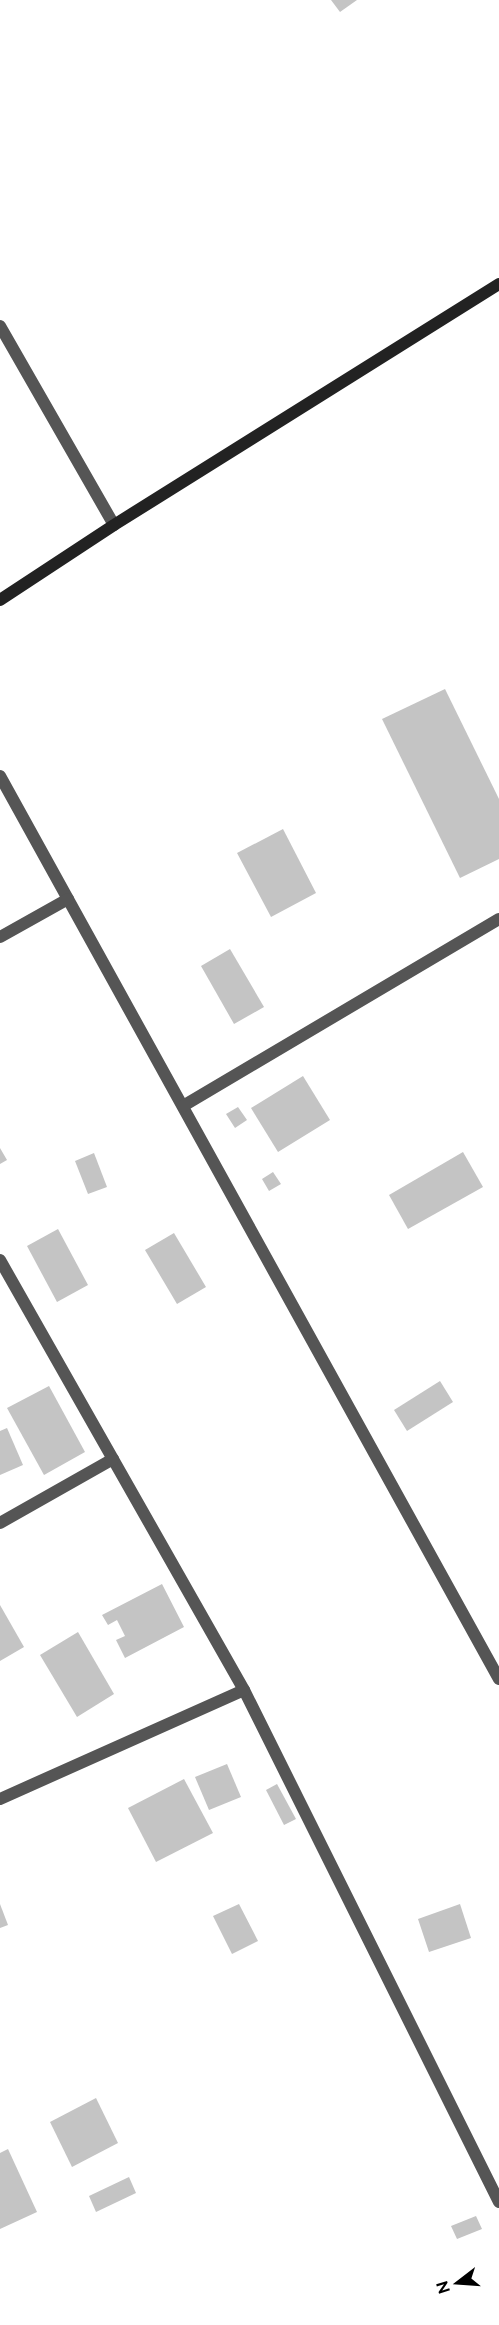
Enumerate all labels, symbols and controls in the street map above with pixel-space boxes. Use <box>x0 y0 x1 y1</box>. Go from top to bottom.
north arrow <box>427 2253 487 2313</box>
text: N <box>432 2279 454 2296</box>

